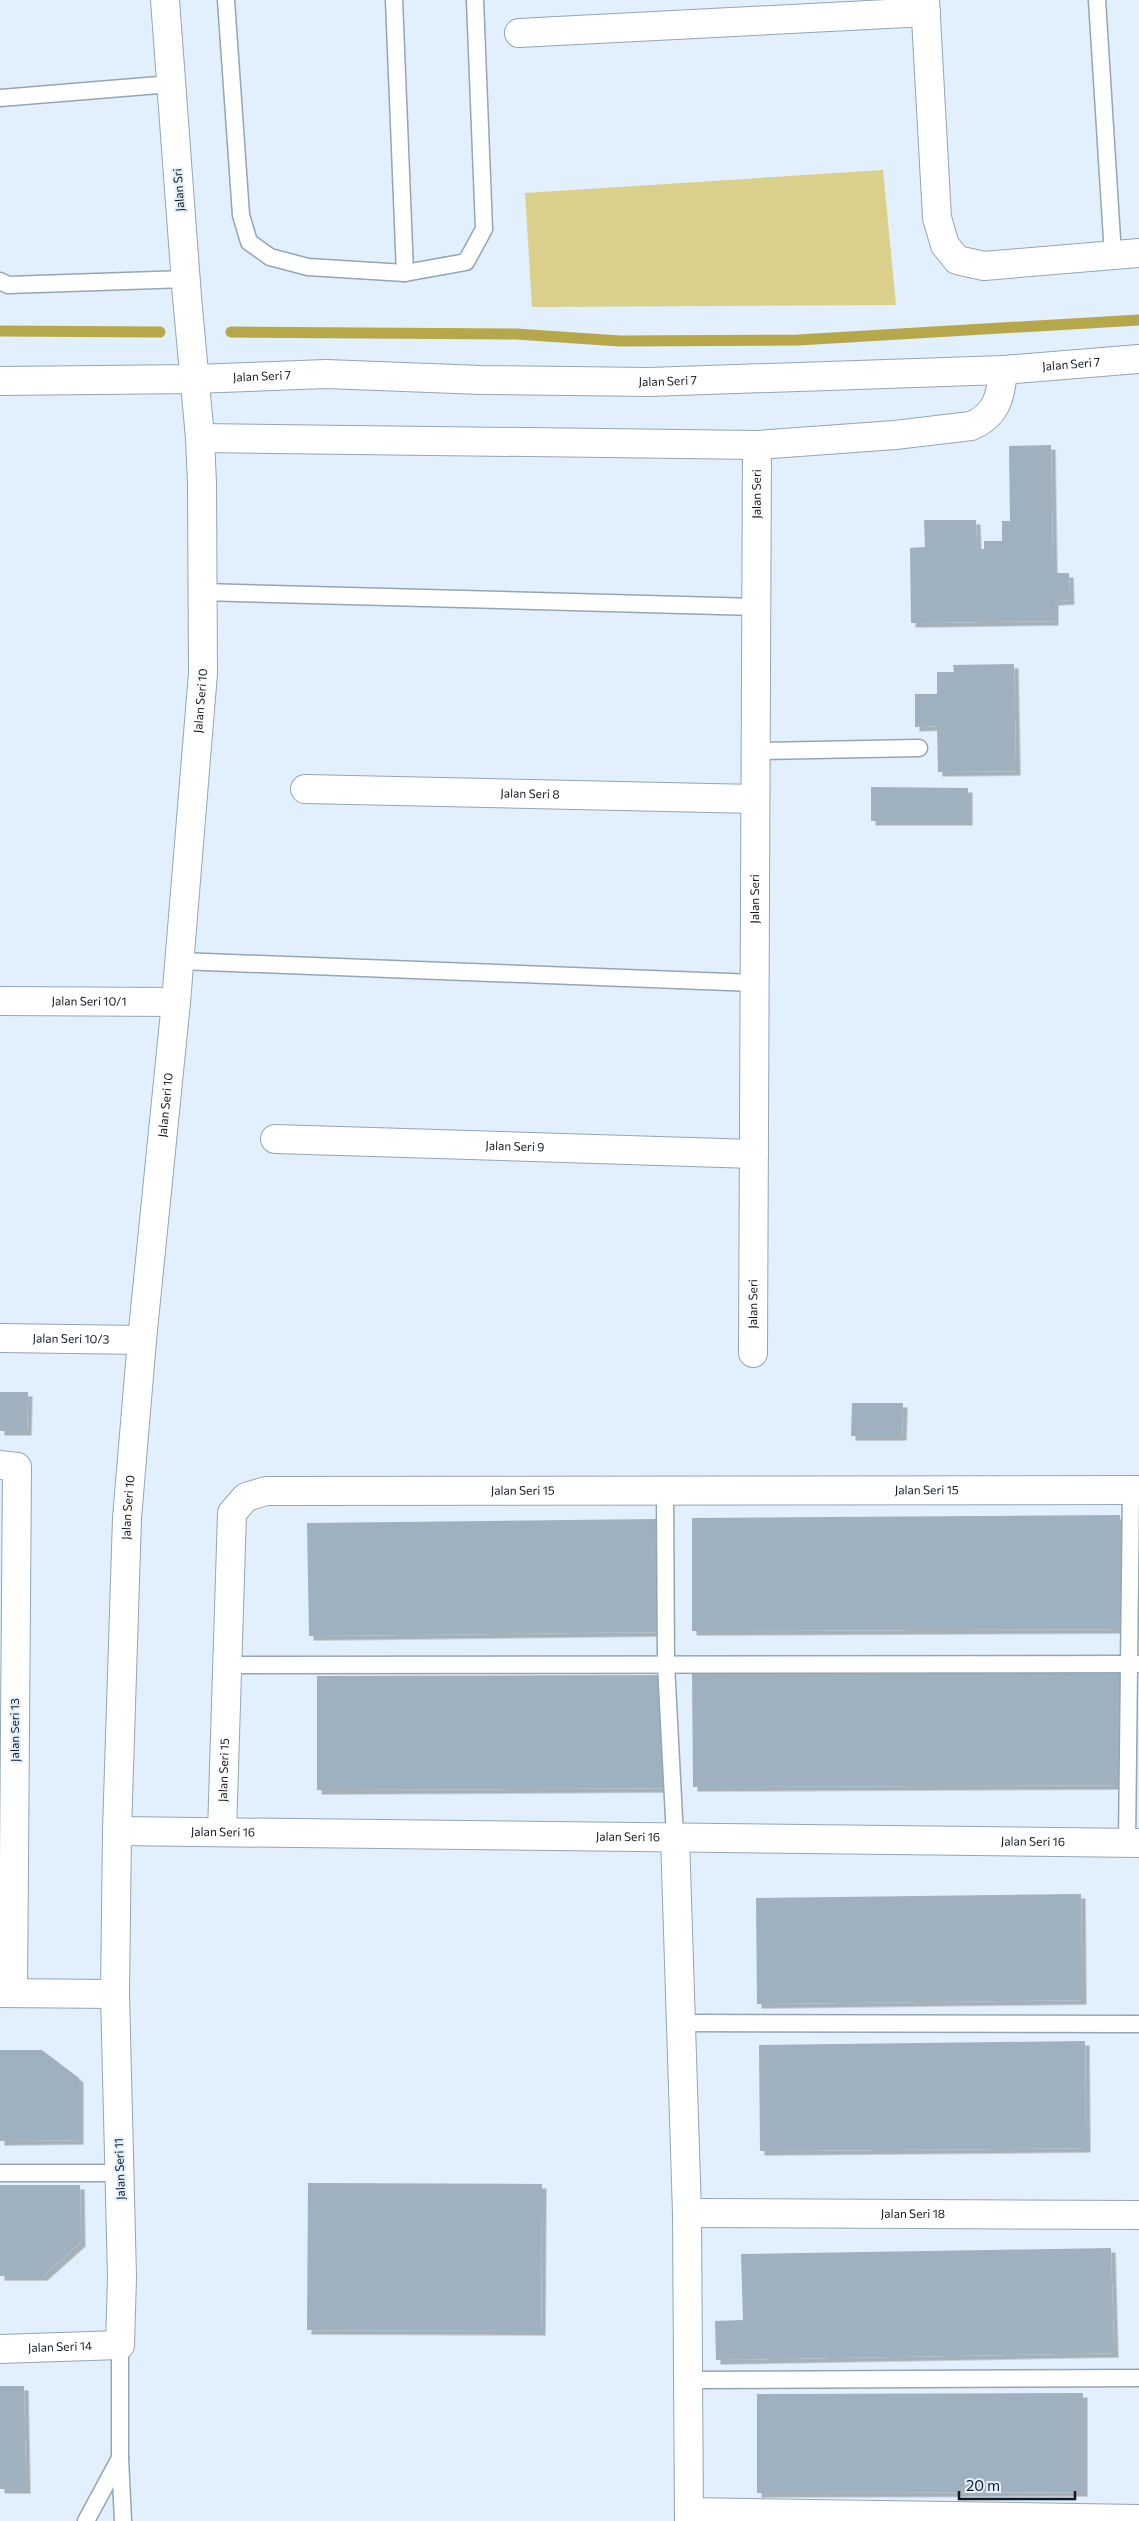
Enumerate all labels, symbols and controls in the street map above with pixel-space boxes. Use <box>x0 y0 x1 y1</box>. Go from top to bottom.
street label: Jalan Sri <box>170 168 187 212</box>
street label: Jalan Seri 7 <box>1042 354 1101 374</box>
street label: Jalan Seri 7 <box>233 367 291 385</box>
street label: Jalan Seri 7 <box>639 372 697 389</box>
street label: Jalan Seri <box>749 469 764 519</box>
street label: Jalan Seri 10 <box>190 668 209 734</box>
street label: Jalan Seri 8 <box>500 785 560 801</box>
street label: Jalan Seri <box>747 874 762 924</box>
street label: Jalan Seri 10/1 <box>51 993 127 1008</box>
street label: Jalan Seri 10 <box>154 1072 175 1138</box>
street label: Jalan Seri 9 <box>485 1138 545 1153</box>
street label: Jalan Seri <box>745 1279 760 1329</box>
street label: Jalan Seri 10/3 <box>32 1330 110 1346</box>
street label: Jalan Seri 10 <box>118 1474 137 1540</box>
street label: Jalan Seri 15 <box>895 1482 959 1497</box>
street label: Jalan Seri 15 <box>491 1483 555 1498</box>
street label: Jalan Seri 13 <box>7 1698 22 1762</box>
street label: Jalan Seri 15 <box>215 1738 231 1802</box>
street label: Jalan Seri 16 <box>191 1824 255 1839</box>
street label: Jalan Seri 16 <box>596 1829 660 1844</box>
street label: Jalan Seri 16 <box>1001 1833 1065 1848</box>
street label: Jalan Seri 11 <box>111 2138 128 2200</box>
street label: Jalan Seri 18 <box>881 2206 945 2221</box>
street label: Jalan Seri 14 <box>28 2338 92 2355</box>
scale bar <box>959 2468 1075 2500</box>
text: 20 m <box>966 2476 1000 2494</box>

